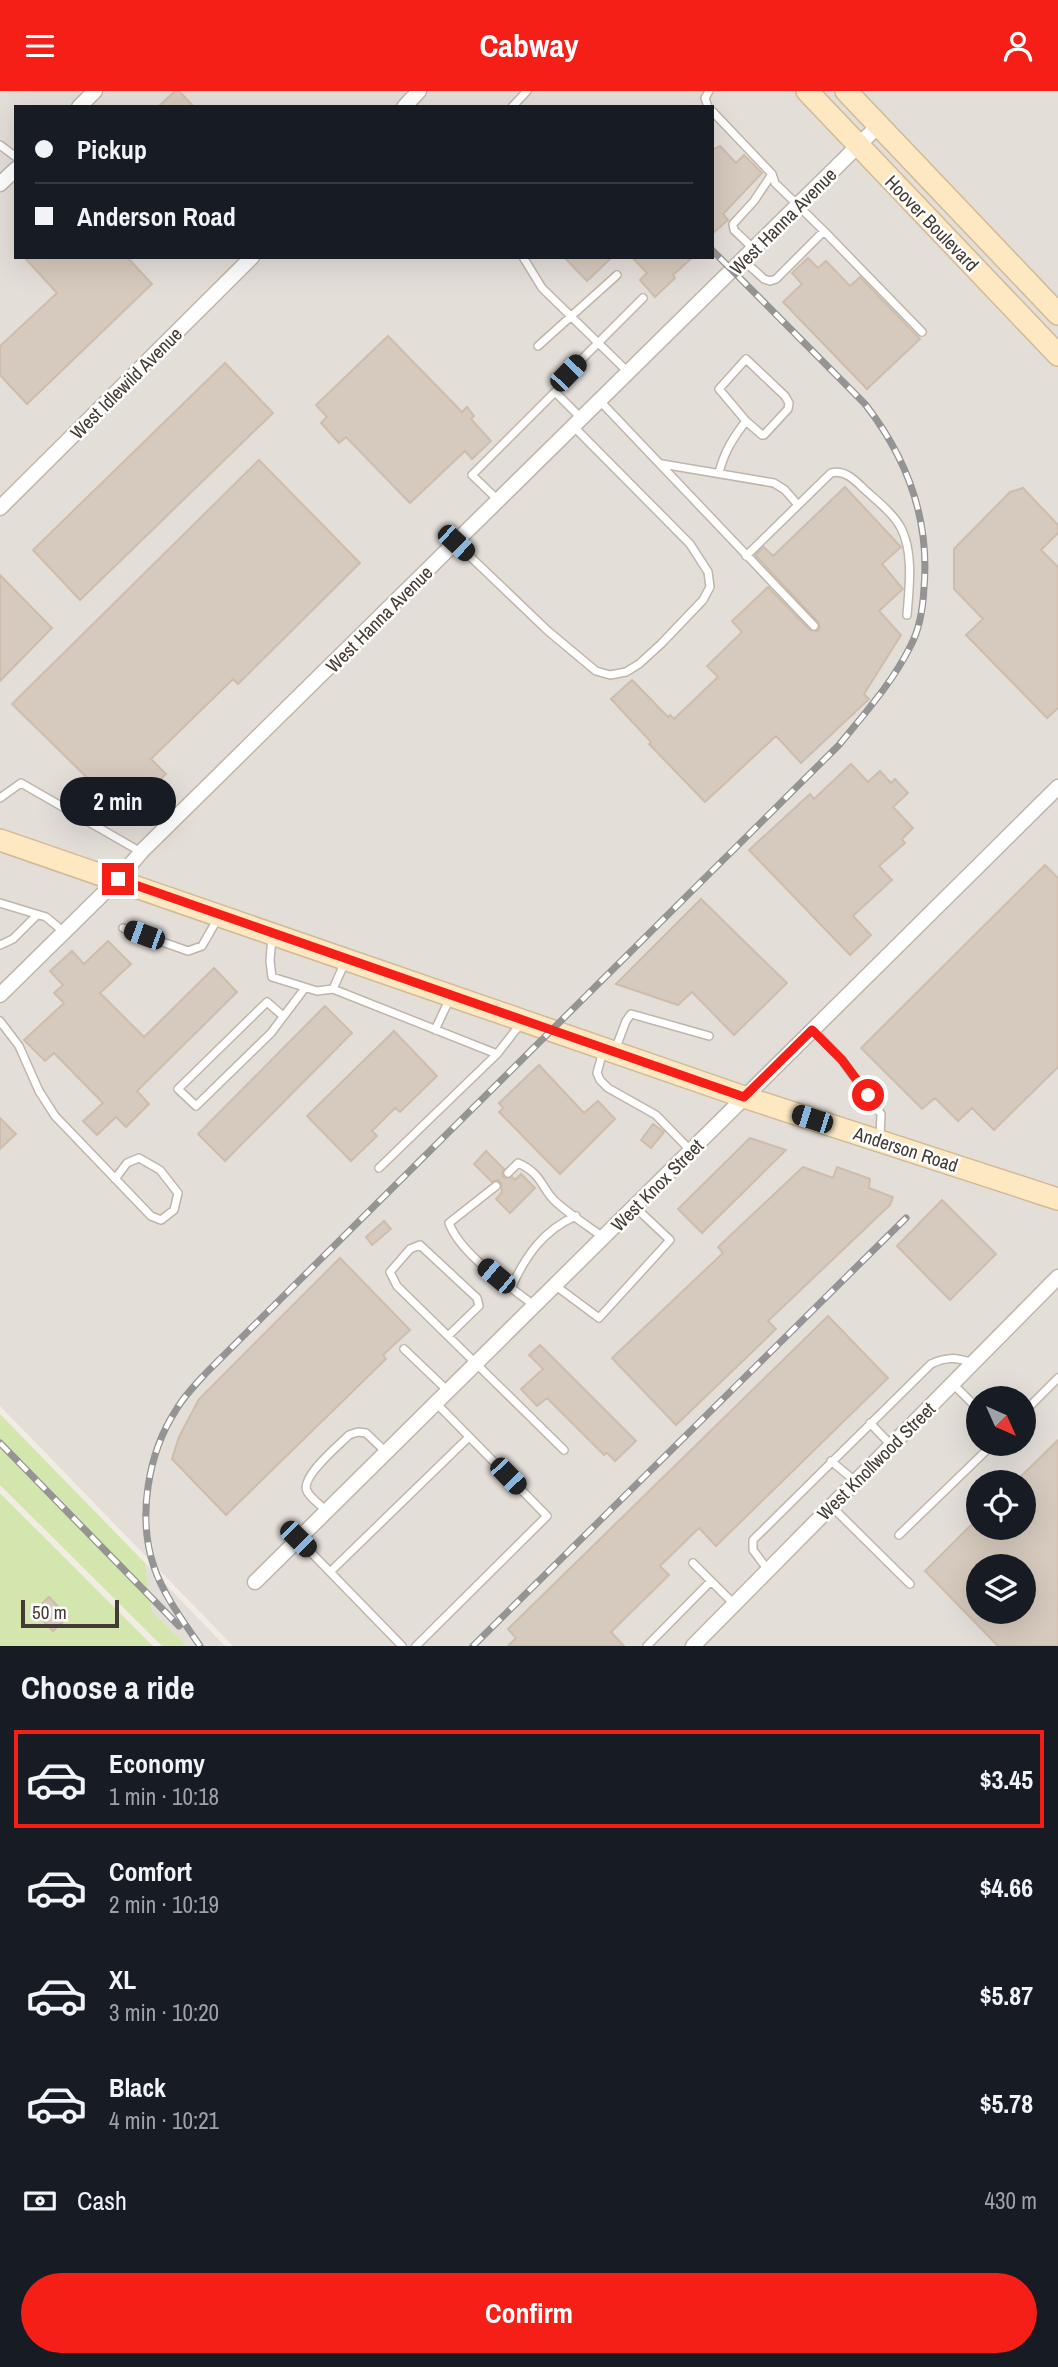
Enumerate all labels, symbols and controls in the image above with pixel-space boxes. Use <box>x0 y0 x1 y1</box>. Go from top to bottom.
text: Cabway <box>479 24 579 67</box>
icon: menu <box>21 27 59 65</box>
icon: person <box>999 27 1037 65</box>
text: Pickup <box>77 132 147 167</box>
street label: West Hanna Avenue <box>724 162 842 280</box>
street label: Hoover Boulevard <box>879 169 985 277</box>
text: Anderson Road <box>77 199 236 234</box>
street label: West Idlewild Avenue <box>64 321 188 445</box>
car <box>546 351 591 395</box>
car <box>434 521 479 565</box>
street label: West Hanna Avenue <box>320 560 438 678</box>
callout: 2 min <box>60 777 176 827</box>
text: 2 min <box>93 786 143 817</box>
route end <box>102 863 134 895</box>
car <box>121 918 168 952</box>
route start <box>852 1079 884 1111</box>
car <box>789 1103 836 1135</box>
street label: Anderson Road <box>850 1120 962 1178</box>
street label: West Knox Street <box>605 1133 709 1237</box>
car <box>474 1254 519 1298</box>
north arrow <box>966 1386 1036 1456</box>
map controls <box>966 1386 1036 1624</box>
street label: West Knollwood Street <box>811 1396 941 1526</box>
car <box>486 1454 531 1498</box>
button: locate <box>966 1470 1036 1540</box>
car <box>276 1517 321 1561</box>
button: layers <box>966 1554 1036 1624</box>
scale bar <box>21 1597 119 1629</box>
text: 50 m <box>32 1599 67 1625</box>
text: Choose a ride <box>21 1666 195 1709</box>
text: Economy <box>109 1746 205 1781</box>
icon: car <box>25 1748 88 1811</box>
text: $3.45 <box>980 1762 1033 1797</box>
text: 1 min · 10:18 <box>109 1781 219 1812</box>
text: Comfort <box>109 1854 192 1889</box>
icon: car <box>25 1856 88 1919</box>
text: $4.66 <box>980 1870 1033 1905</box>
text: 2 min · 10:19 <box>109 1889 219 1920</box>
text: XL <box>109 1962 136 1997</box>
icon: car <box>25 1964 88 2027</box>
text: $5.87 <box>980 1978 1033 2013</box>
text: 3 min · 10:20 <box>109 1997 219 2028</box>
text: Black <box>109 2070 166 2105</box>
icon: car <box>25 2072 88 2135</box>
text: $5.78 <box>980 2086 1033 2121</box>
text: 4 min · 10:21 <box>109 2105 219 2136</box>
icon: cash <box>21 2182 59 2220</box>
text: Cash <box>77 2183 127 2218</box>
text: 430 m <box>985 2185 1037 2216</box>
button: Confirm <box>21 2273 1037 2353</box>

